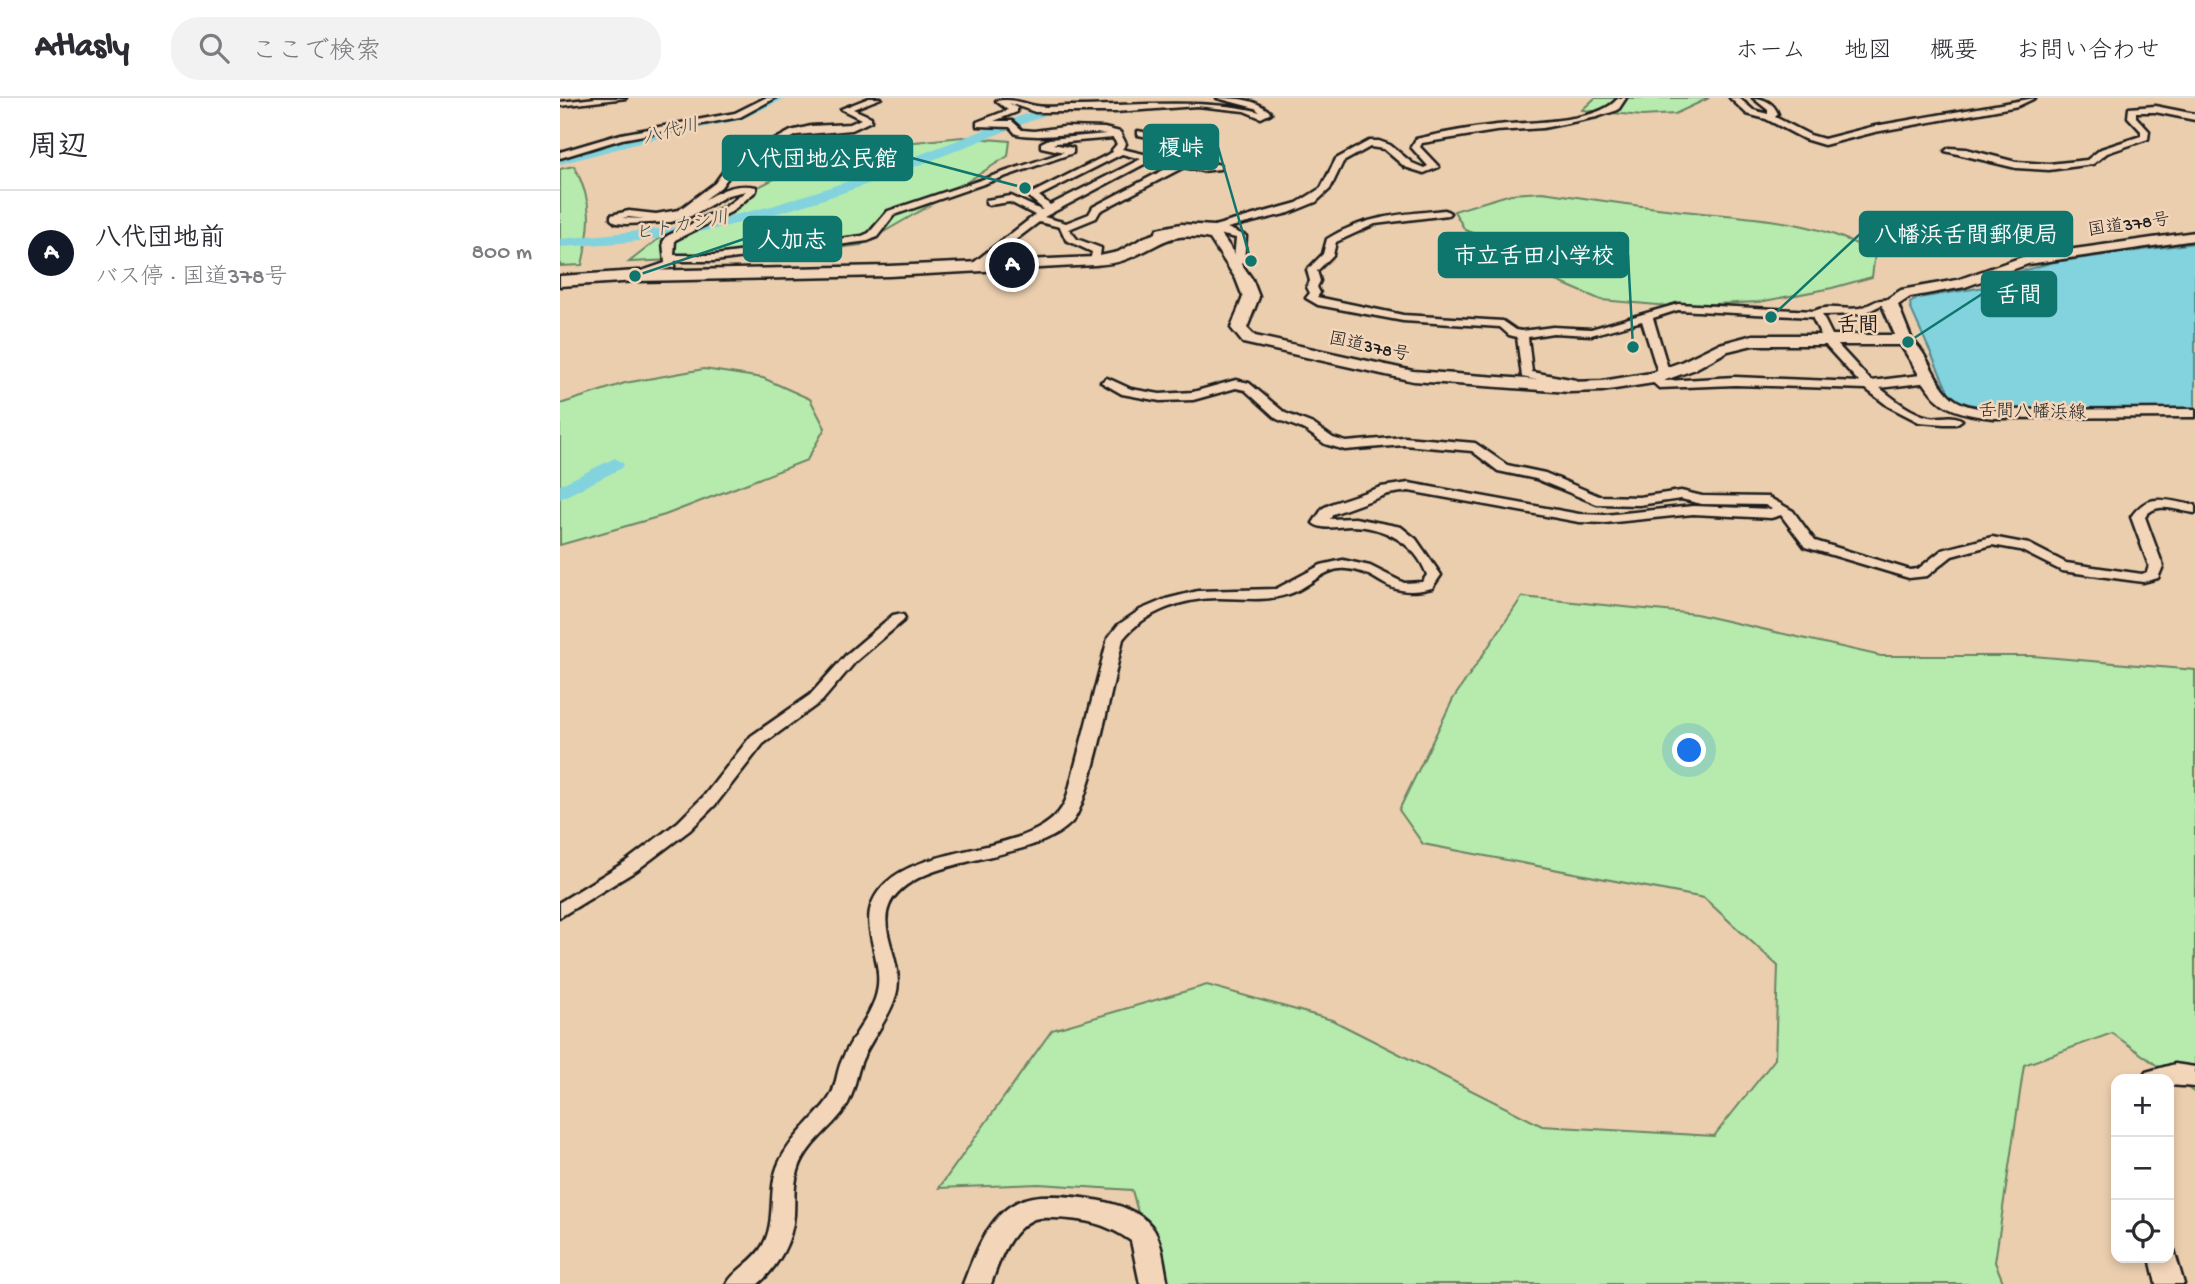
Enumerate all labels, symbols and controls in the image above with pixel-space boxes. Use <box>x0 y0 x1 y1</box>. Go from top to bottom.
search box <box>171 17 661 80</box>
text: Atlasly <box>35 29 129 67</box>
icon: search <box>195 29 233 67</box>
text: ここで検索 <box>251 38 381 69</box>
text: ホーム <box>1735 38 1806 67</box>
text: 地図 <box>1844 38 1892 67</box>
text: 概要 <box>1930 38 1978 67</box>
text: お問い合わせ <box>2016 38 2160 67</box>
water label: 八代川 <box>640 114 701 151</box>
callout: 榎峠 <box>1144 125 1218 169</box>
text: 周辺 <box>28 132 88 167</box>
callout: 八代団地公民館 <box>723 136 912 180</box>
text: 榎峠 <box>1158 136 1204 164</box>
text: 八代団地公民館 <box>737 147 898 175</box>
water label: ヒトカシ川 <box>633 207 731 247</box>
street label: 国道378号 <box>2087 209 2171 242</box>
callout: 八幡浜舌間郵便局 <box>1860 212 2072 256</box>
callout: 人加志 <box>744 217 841 261</box>
text: 八幡浜舌間郵便局 <box>1874 223 2058 251</box>
text: 八代団地前 <box>95 225 225 256</box>
text: 人加志 <box>758 228 827 256</box>
callout: 市立舌田小学校 <box>1439 233 1628 277</box>
pin: A <box>989 239 1035 291</box>
text: A <box>44 240 58 267</box>
text: 800 m <box>472 240 532 267</box>
text: 市立舌田小学校 <box>1454 244 1615 272</box>
text: バス停 · 国道378号 <box>95 265 288 292</box>
callout: 舌間 <box>1982 272 2056 316</box>
text: 舌間 <box>1996 283 2042 311</box>
district label: 舌間 <box>1837 314 1879 340</box>
street label: 国道378号 <box>1326 328 1412 367</box>
street label: 舌間八幡浜線 <box>1978 401 2086 424</box>
your location <box>1672 733 1706 767</box>
map controls <box>2111 1074 2174 1263</box>
button: + <box>2111 1074 2174 1137</box>
button: − <box>2111 1137 2174 1200</box>
button: locate <box>2111 1200 2174 1263</box>

